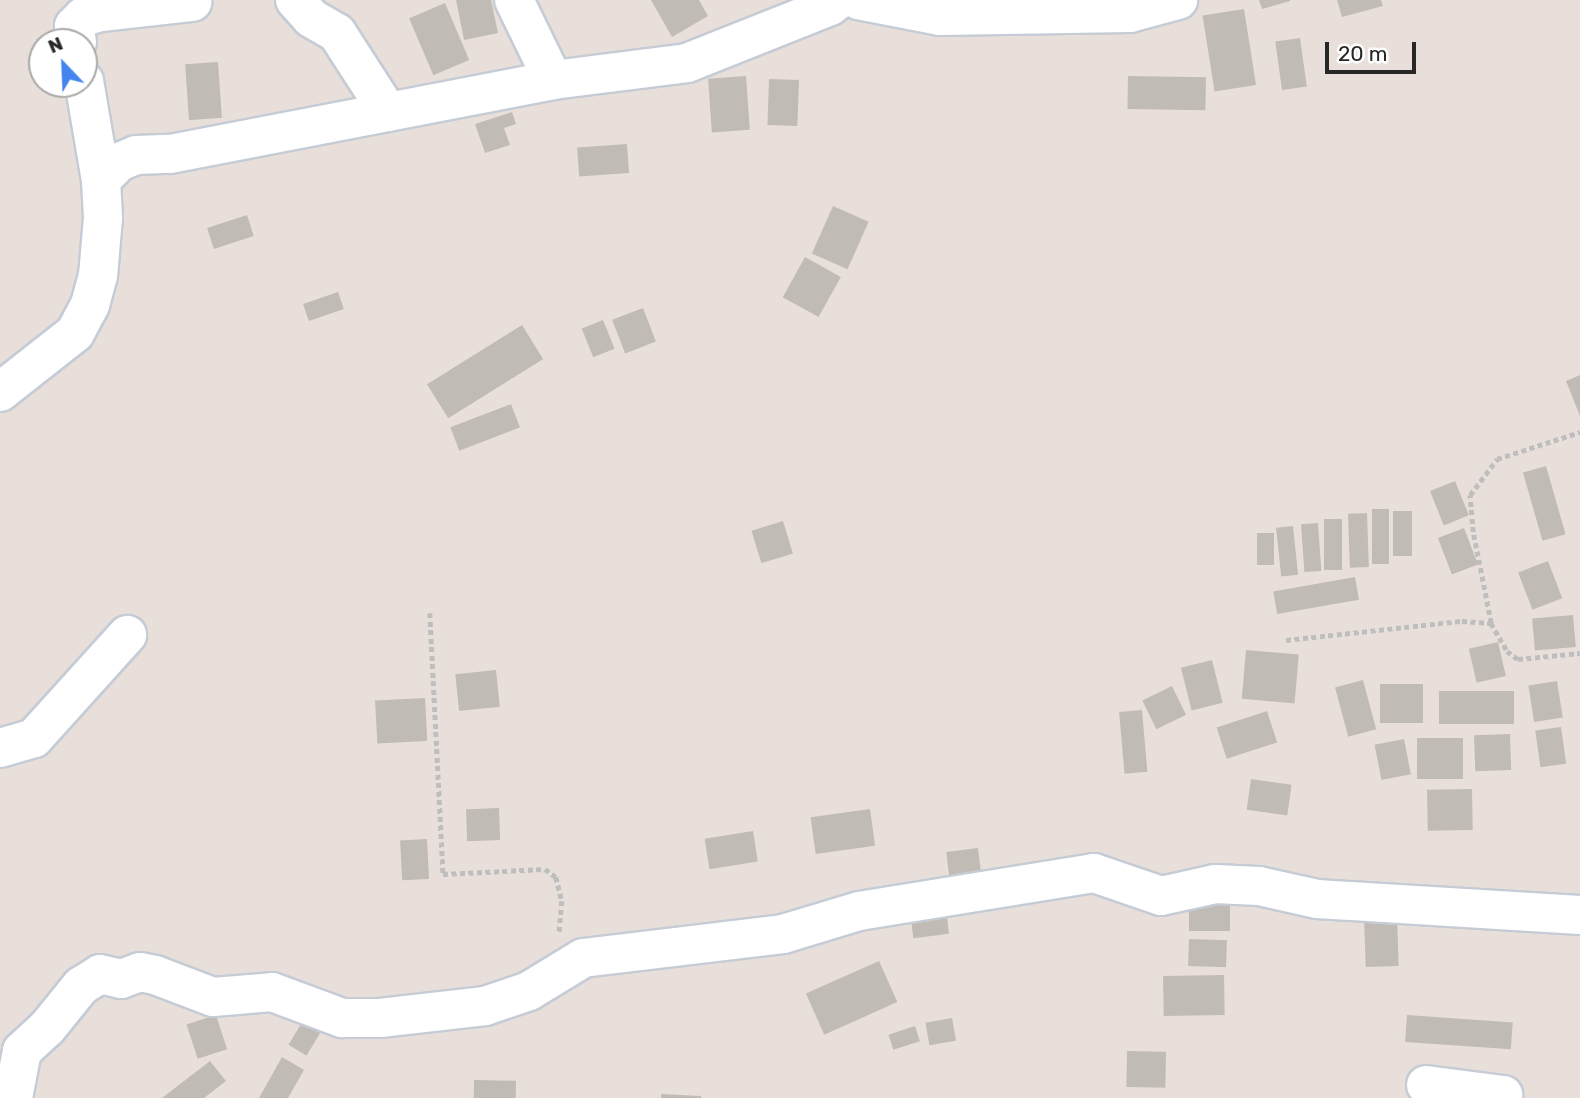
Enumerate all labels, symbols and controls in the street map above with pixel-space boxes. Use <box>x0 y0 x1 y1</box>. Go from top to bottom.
north arrow <box>28 28 98 98</box>
scale bar <box>1328 28 1419 72</box>
text: N <box>45 32 66 58</box>
text: 20 m <box>1338 41 1387 66</box>

